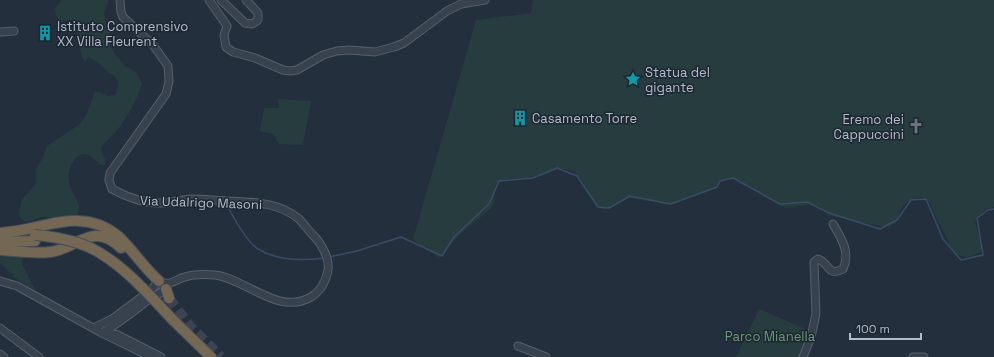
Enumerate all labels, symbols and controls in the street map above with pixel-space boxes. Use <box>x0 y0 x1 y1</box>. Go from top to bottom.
place label: Istituto Comprensivo XX Villa Fleurent <box>57 18 188 50</box>
building icon: Istituto Comprensivo XX Villa Fleurent <box>36 24 54 42</box>
place label: Statua del gigante <box>645 64 710 96</box>
place icon: Statua del gigante <box>624 70 642 88</box>
building icon: Casamento Torre <box>511 109 529 127</box>
place label: Casamento Torre <box>532 110 637 127</box>
place label: Eremo dei Cappuccini <box>834 111 904 143</box>
church icon: Eremo dei Cappuccini <box>907 117 925 135</box>
street label: Via Udalrigo Masoni <box>140 192 262 213</box>
scale bar <box>850 315 921 341</box>
text: 100 m <box>856 321 890 337</box>
park label: Parco Mianella <box>725 328 816 345</box>

